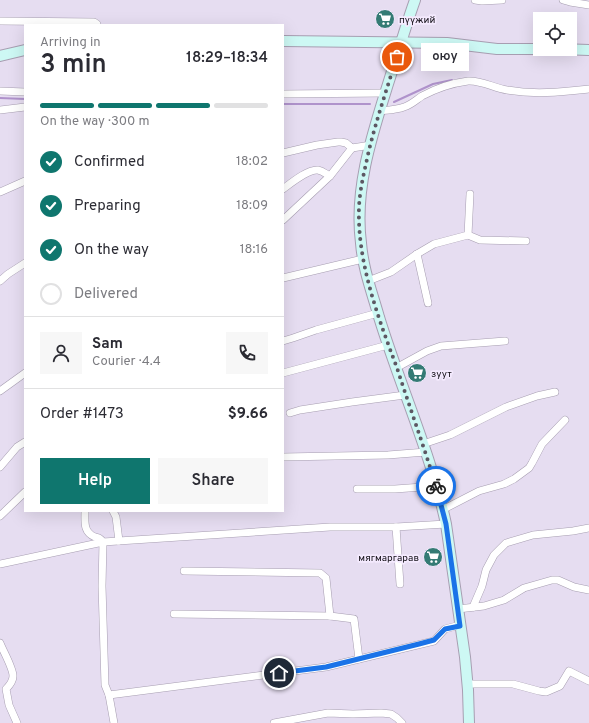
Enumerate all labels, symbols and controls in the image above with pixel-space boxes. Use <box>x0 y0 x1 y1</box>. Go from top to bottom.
supermarket icon: пүүжий <box>374 8 396 30</box>
map controls <box>533 12 577 56</box>
button: locate <box>533 12 577 56</box>
place label: пүүжий <box>399 14 436 27</box>
text: Arriving in <box>40 35 101 51</box>
pin <box>380 40 414 74</box>
callout: оюу <box>421 43 469 71</box>
icon: bag <box>386 46 408 68</box>
text: 3 min <box>40 49 107 82</box>
text: 18:29–18:34 <box>186 49 268 68</box>
text: оюу <box>432 49 458 65</box>
text: On the way · 300 m <box>40 114 149 130</box>
icon: check <box>40 151 62 173</box>
text: Confirmed <box>74 153 145 172</box>
text: 18:02 <box>236 154 268 170</box>
icon: check <box>40 195 62 217</box>
text: Preparing <box>74 197 141 216</box>
text: 18:09 <box>236 198 268 214</box>
icon: check <box>40 239 62 261</box>
text: On the way <box>74 241 149 260</box>
text: 18:16 <box>240 242 268 258</box>
text: Delivered <box>74 285 138 304</box>
button: person <box>40 332 82 374</box>
button: phone <box>226 332 268 374</box>
text: Sam <box>92 335 123 354</box>
text: Courier · 4.4 <box>92 354 161 370</box>
supermarket icon: зуут <box>406 362 428 384</box>
place label: зуут <box>431 368 452 381</box>
text: Order #1473 <box>40 405 124 424</box>
text: $9.66 <box>228 405 268 424</box>
button: Help <box>40 458 150 504</box>
button: Share <box>158 458 268 504</box>
courier <box>416 466 456 506</box>
icon: bike <box>425 475 447 497</box>
supermarket icon: мягмаргарав <box>422 546 444 568</box>
place label: мягмаргарав <box>358 552 419 565</box>
pin <box>262 656 296 690</box>
icon: home <box>268 662 290 684</box>

